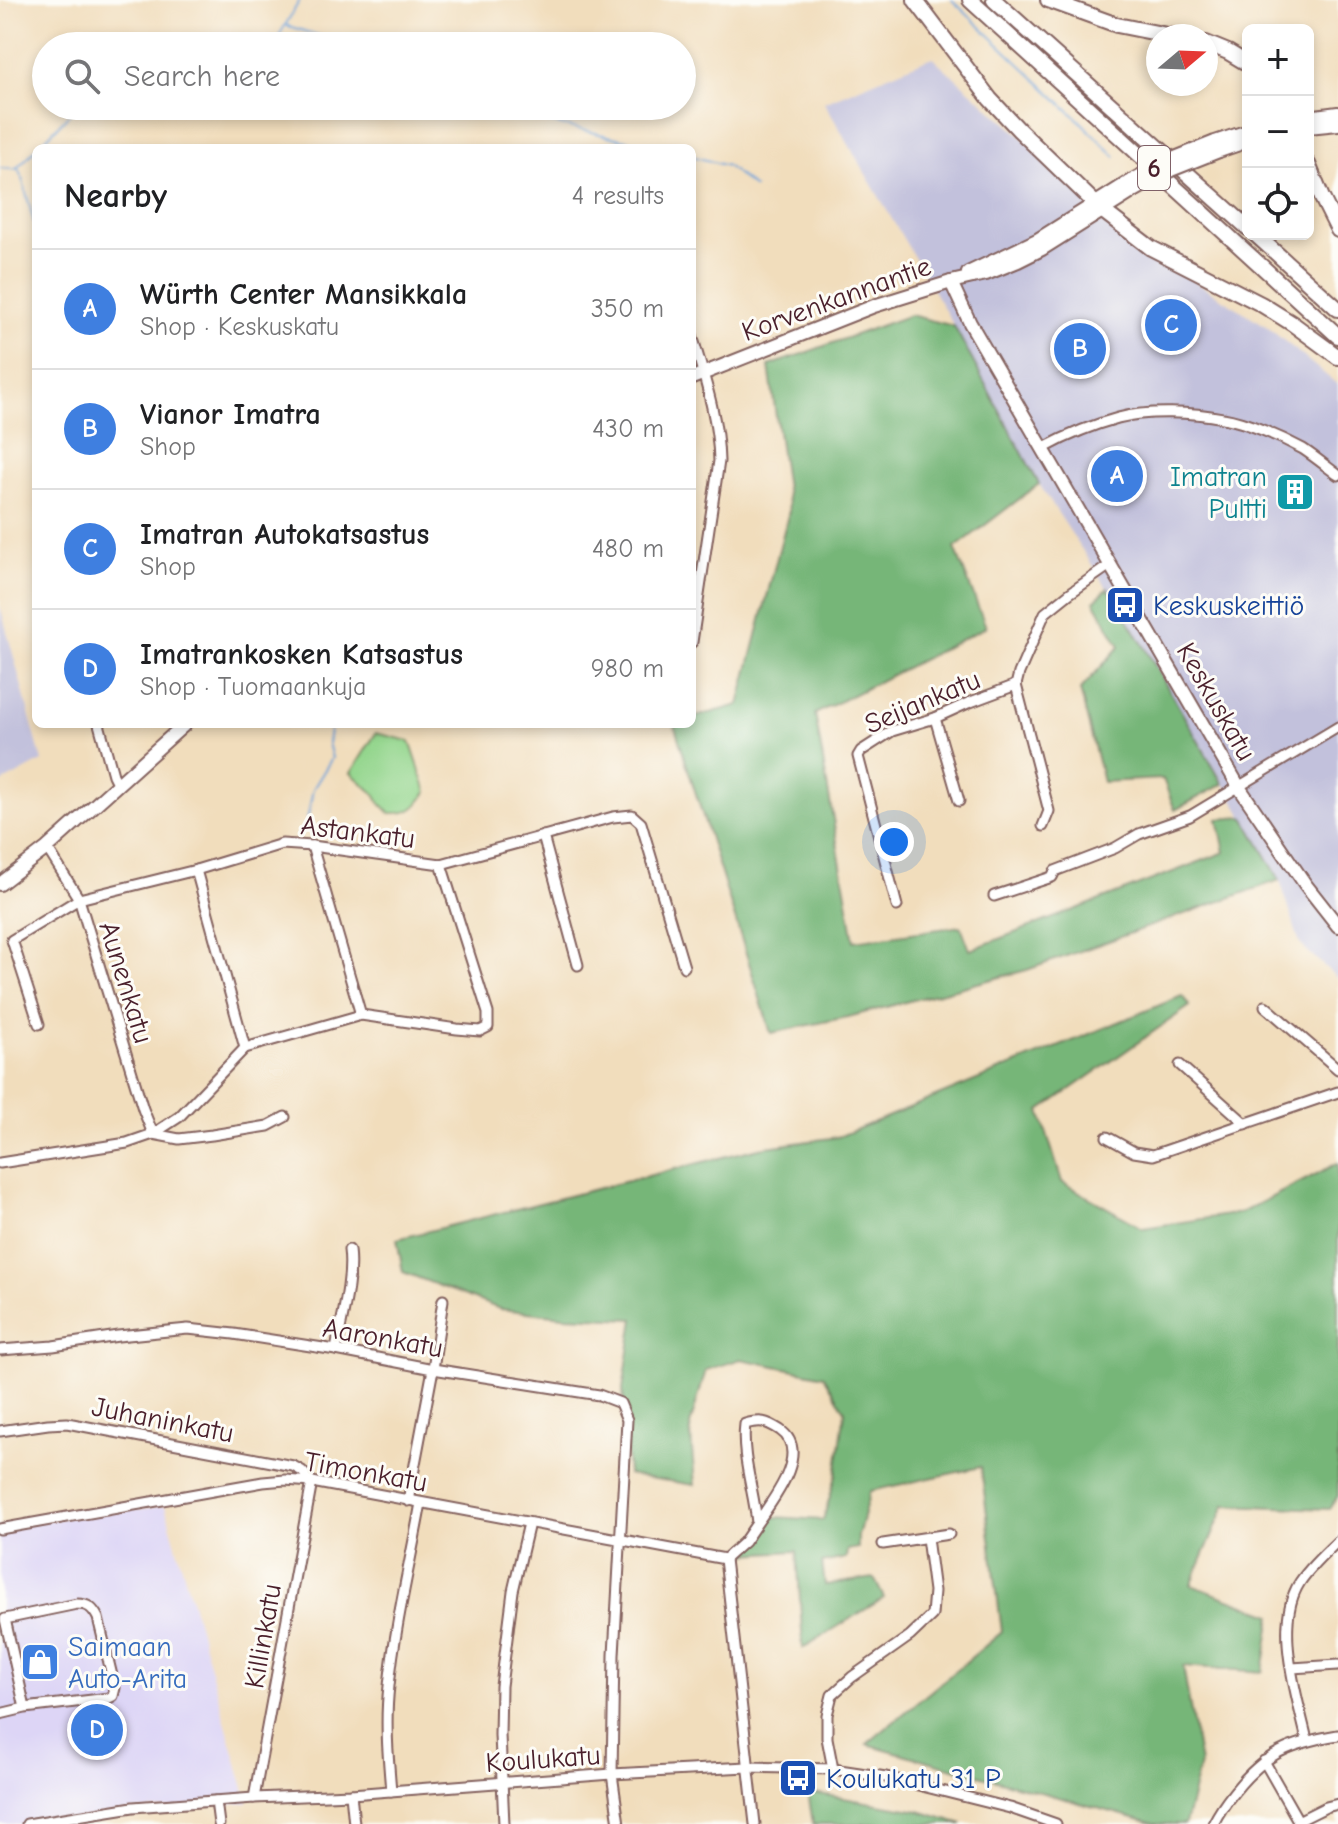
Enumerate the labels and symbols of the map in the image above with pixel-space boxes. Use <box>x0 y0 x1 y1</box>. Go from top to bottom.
north arrow <box>1146 24 1218 96</box>
road number: 6 <box>1138 146 1170 190</box>
street label: Korvenkannantie <box>737 250 935 348</box>
pin: C <box>1145 295 1197 355</box>
pin: B <box>1054 319 1106 379</box>
pin: A <box>1091 446 1143 506</box>
place label: Imatran Pultti <box>1170 461 1267 525</box>
building icon: Imatran Pultti <box>1274 471 1316 513</box>
bus stop icon: Keskuskeittiö <box>1104 584 1146 626</box>
place label: Keskuskeittiö <box>1153 590 1304 622</box>
street label: Keskuskatu <box>1170 637 1263 766</box>
street label: Seijankatu <box>860 663 985 741</box>
street label: Astankatu <box>299 809 417 855</box>
your location <box>874 822 914 862</box>
street label: Aunenkatu <box>92 918 160 1047</box>
street label: Aaronkatu <box>320 1312 445 1364</box>
street label: Juhaninkatu <box>89 1391 236 1449</box>
street label: Timonkatu <box>302 1445 430 1499</box>
street label: Killinkatu <box>238 1581 288 1691</box>
place label: Saimaan Auto-Arita <box>68 1631 187 1695</box>
shop icon: Saimaan Auto-Arita <box>19 1641 61 1683</box>
pin: D <box>71 1700 123 1760</box>
street label: Koulukatu <box>485 1739 602 1779</box>
bus stop icon: Koulukatu 31 P <box>777 1757 819 1799</box>
place label: Koulukatu 31 P <box>826 1763 1001 1795</box>

